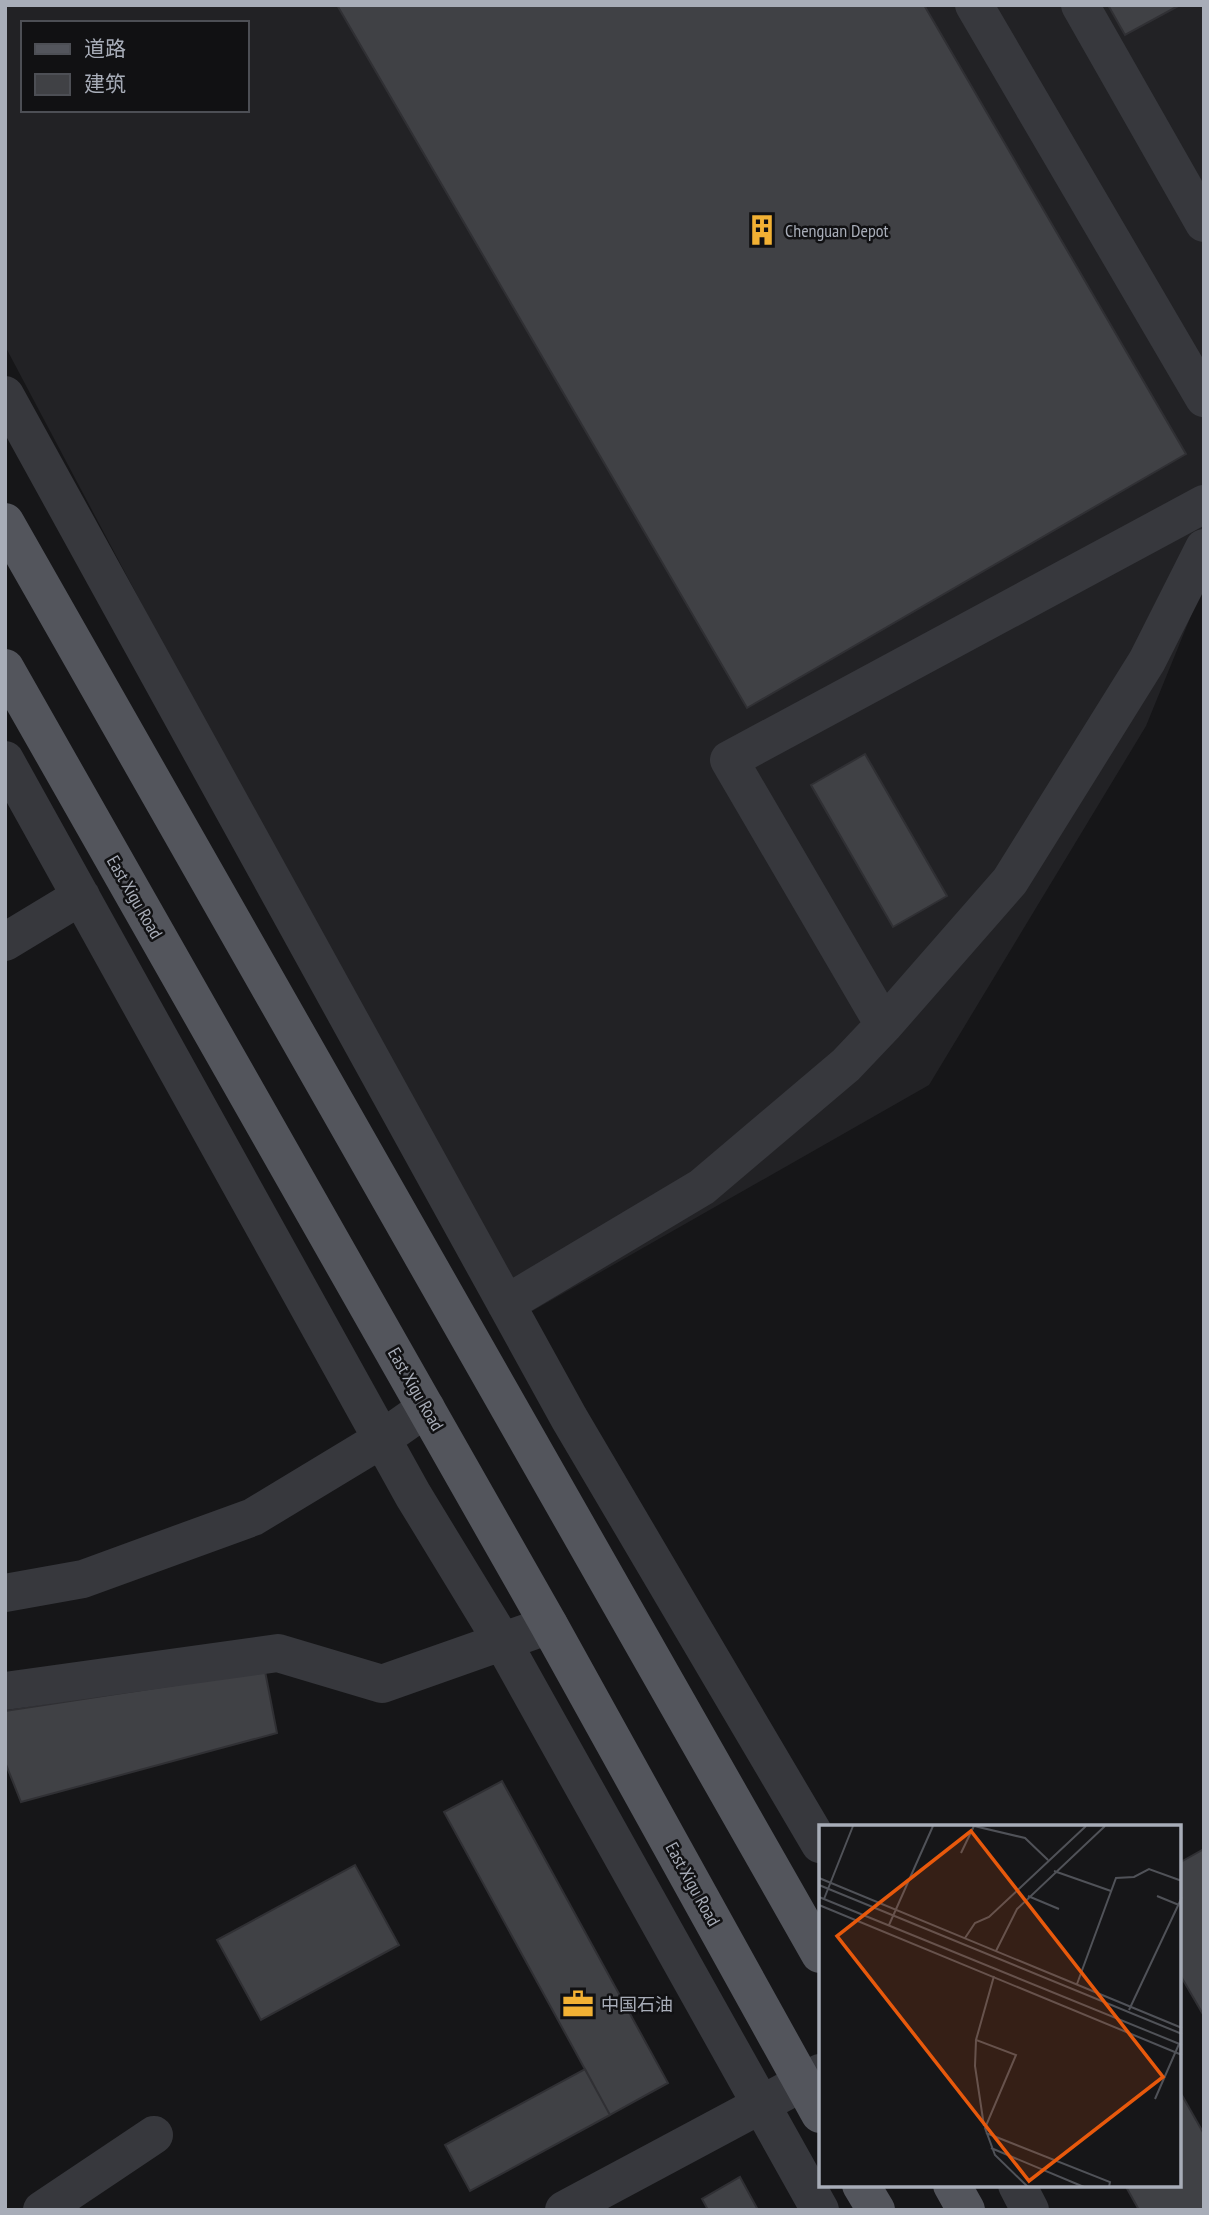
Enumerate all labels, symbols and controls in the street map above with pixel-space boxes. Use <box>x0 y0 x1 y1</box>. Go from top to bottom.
legend <box>21 21 248 112</box>
text: 道路 <box>84 35 126 62</box>
text: 建筑 <box>84 70 126 97</box>
building icon: Chenguan Depot <box>745 213 779 247</box>
place label: Chenguan Depot <box>785 219 888 242</box>
street label: East Xigu Road <box>102 851 168 943</box>
street label: East Xigu Road <box>383 1343 449 1435</box>
inset map <box>819 1825 1181 2187</box>
street label: East Xigu Road <box>661 1838 725 1930</box>
office icon: 中国石油 <box>561 1987 595 2021</box>
place label: 中国石油 <box>601 1993 673 2016</box>

